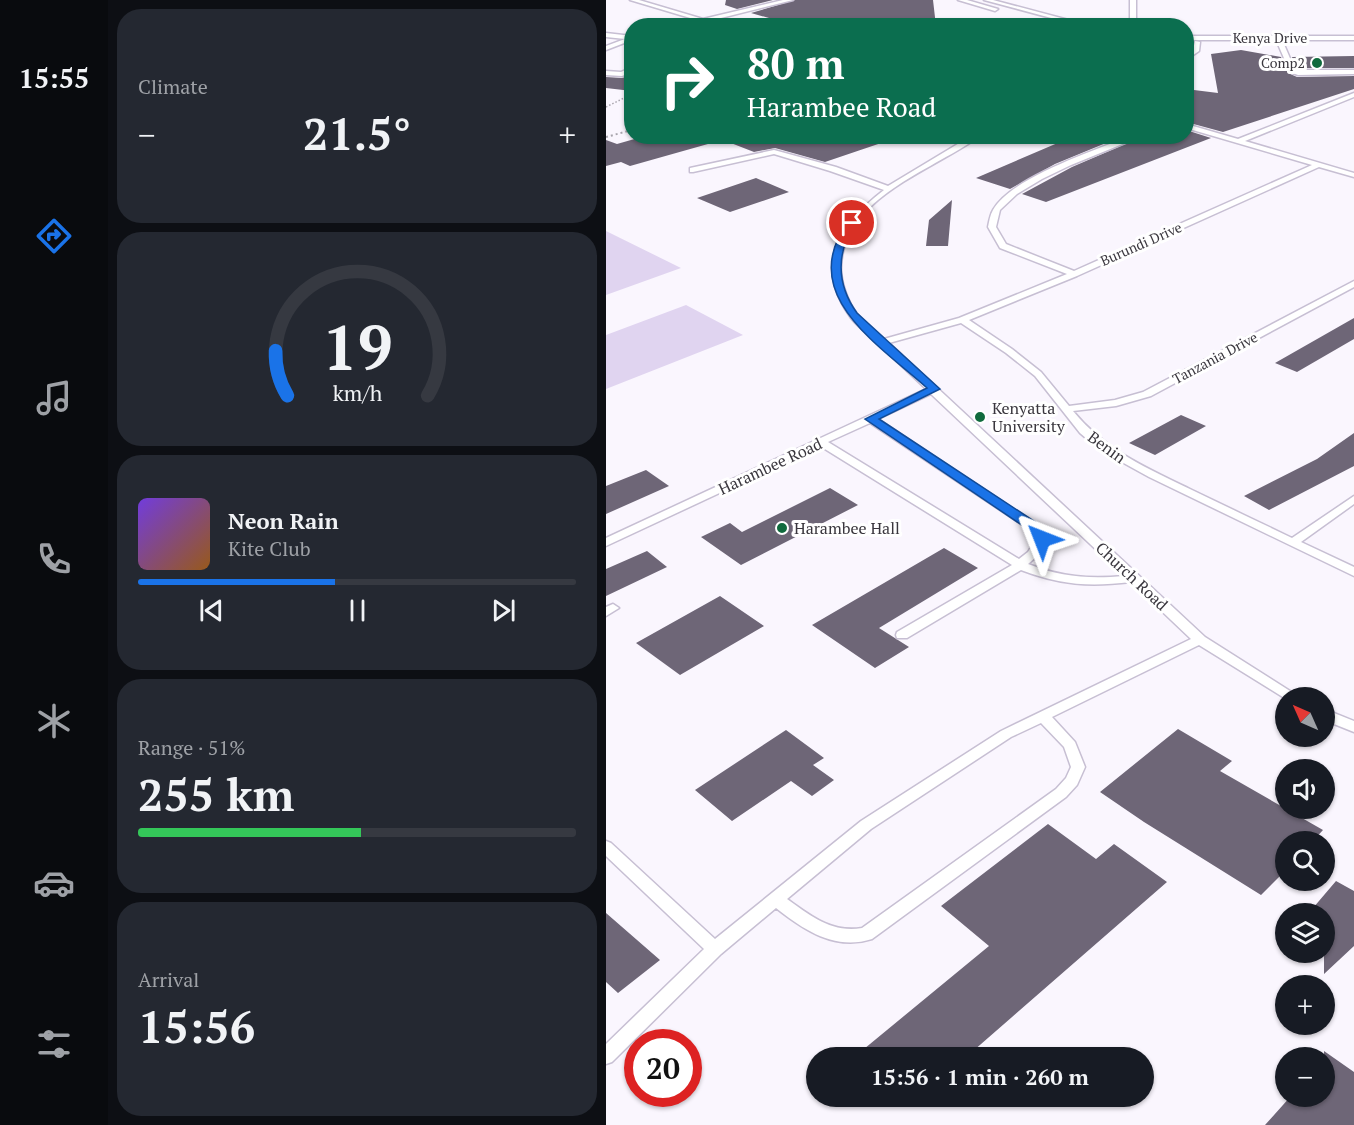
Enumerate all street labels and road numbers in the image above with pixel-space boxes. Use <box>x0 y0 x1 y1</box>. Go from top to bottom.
street label: Kenya Drive <box>1233 28 1307 47</box>
street label: Burundi Drive <box>1097 217 1184 270</box>
street label: Tanzania Drive <box>1169 327 1261 388</box>
street label: Benin <box>1084 426 1131 468</box>
street label: Harambee Road <box>715 432 826 500</box>
street label: Church Road <box>1091 537 1173 615</box>

